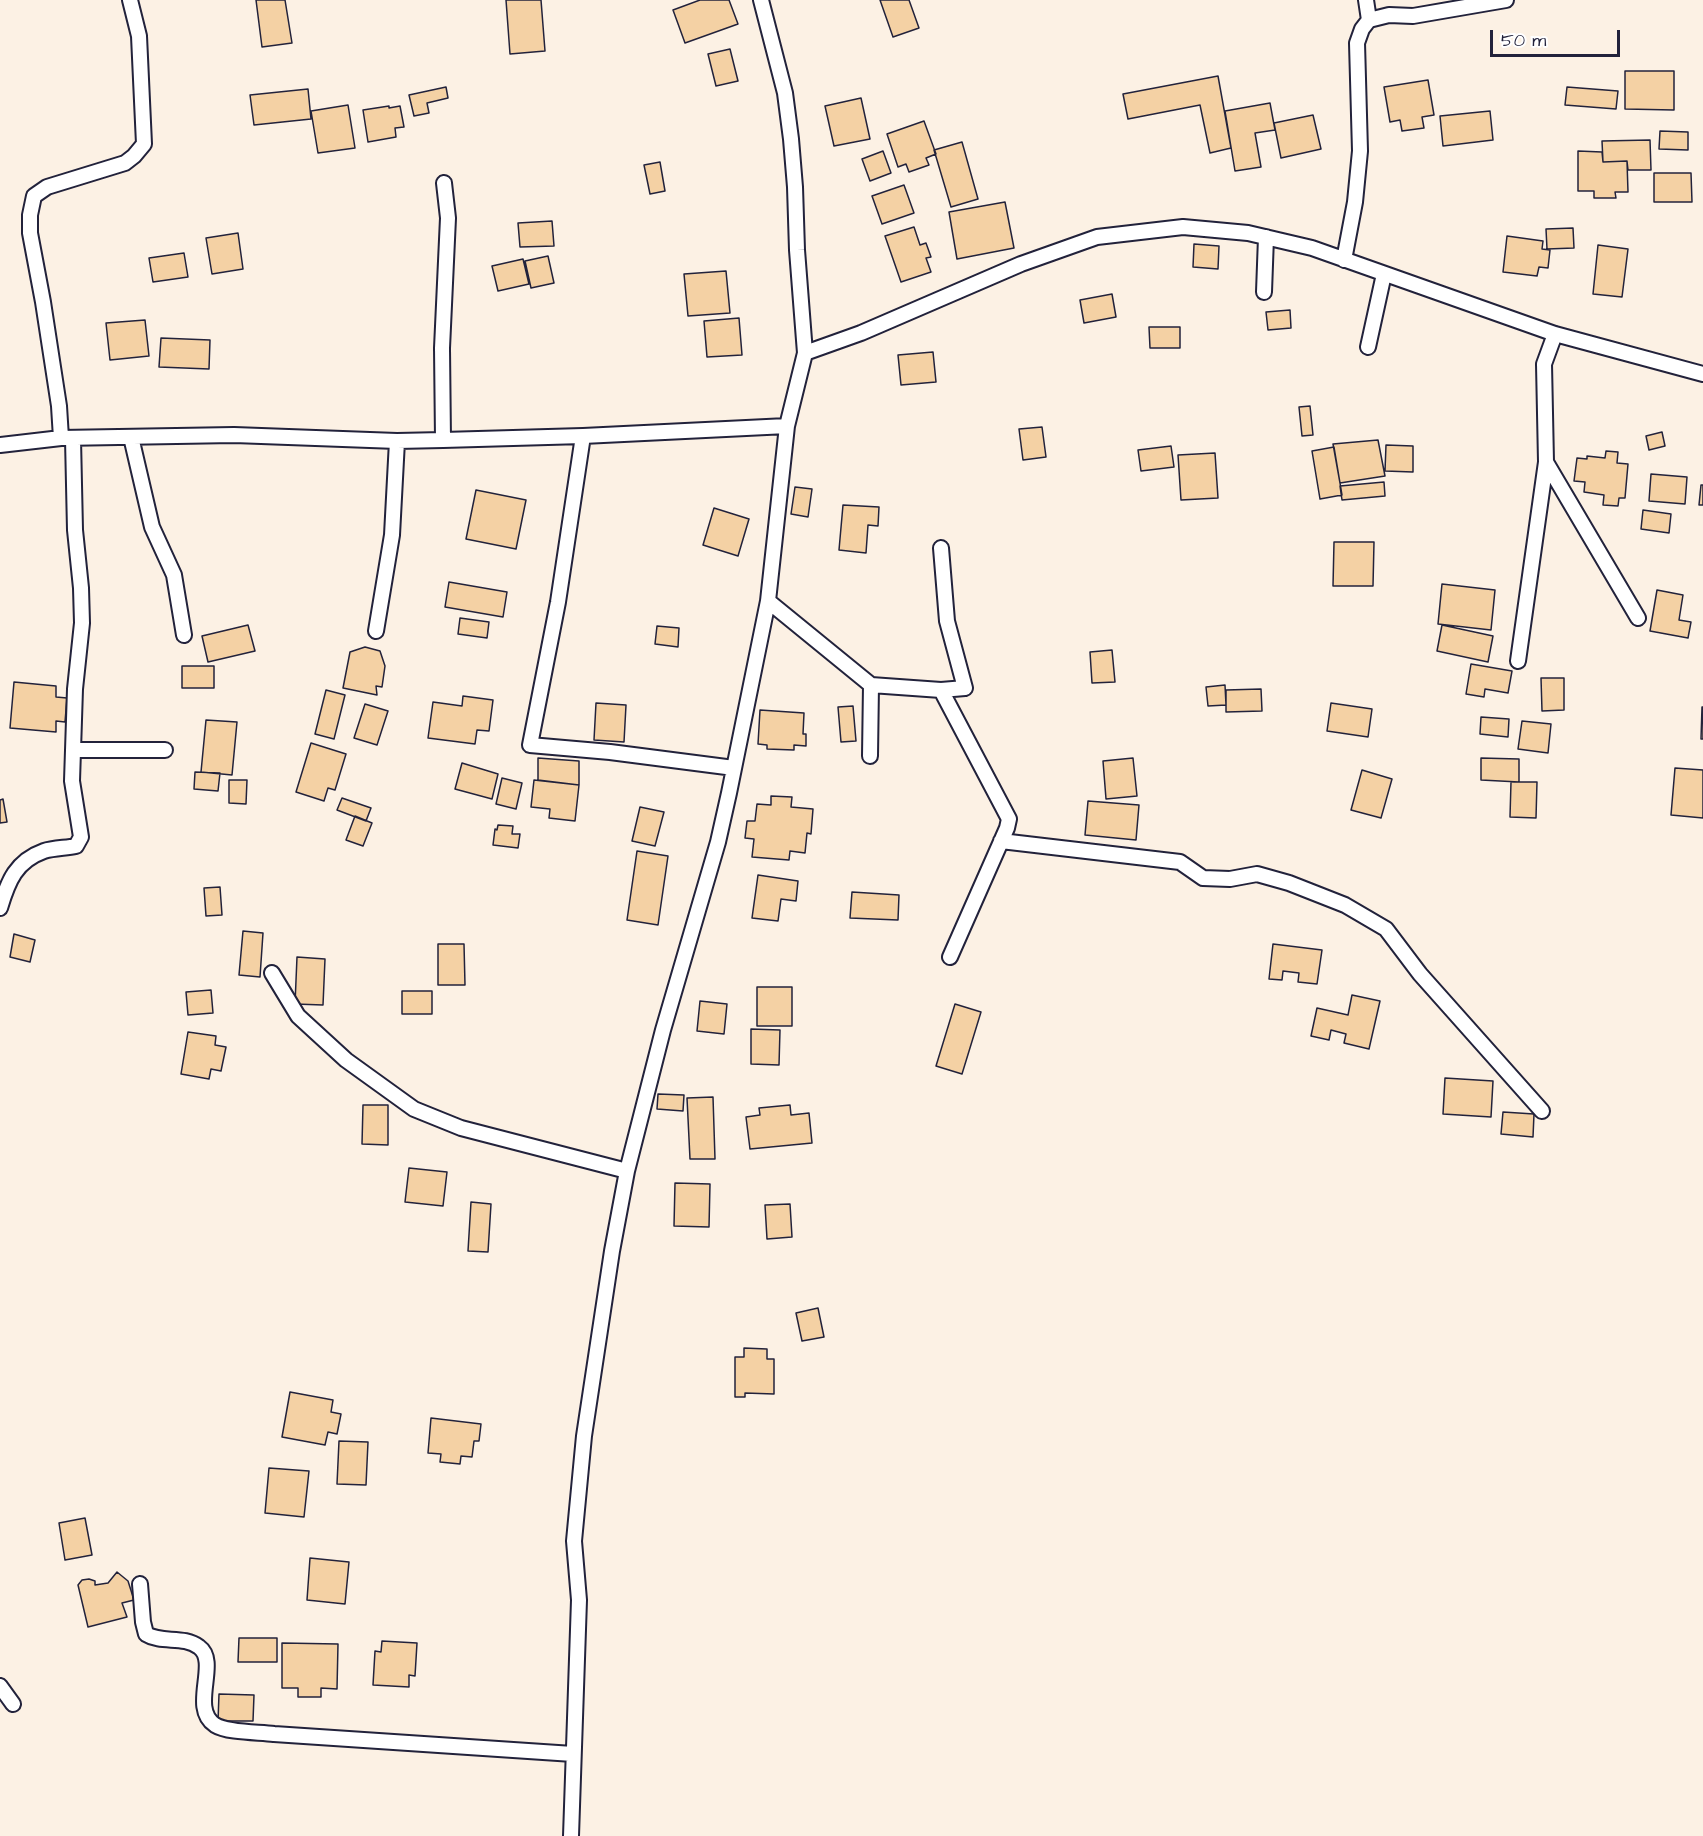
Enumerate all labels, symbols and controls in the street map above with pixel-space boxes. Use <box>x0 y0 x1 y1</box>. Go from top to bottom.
scale bar <box>1493 18 1624 56</box>
text: 50 m <box>1501 28 1546 53</box>

